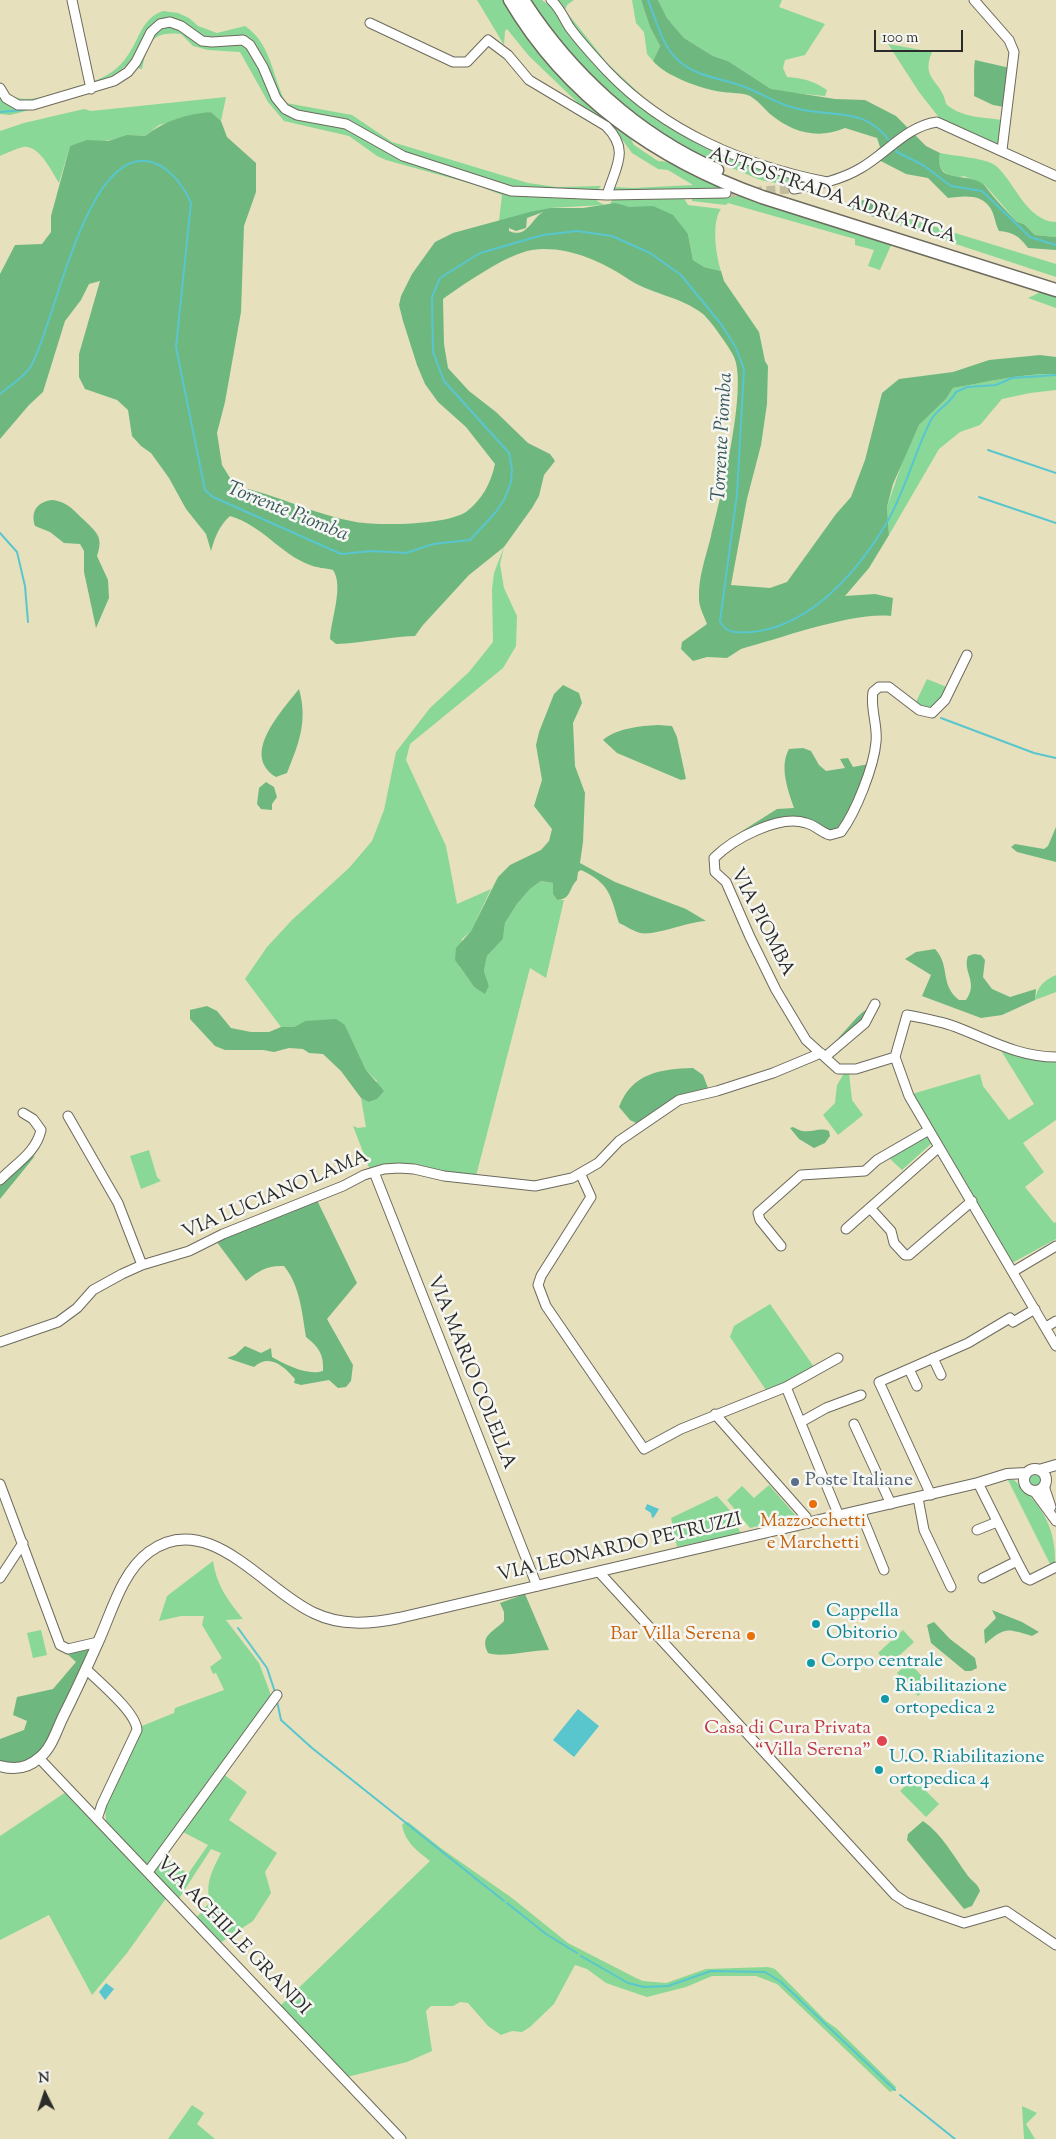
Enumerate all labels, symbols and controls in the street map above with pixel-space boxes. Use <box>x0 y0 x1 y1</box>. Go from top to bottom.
scale bar <box>876 20 965 52</box>
text: 100 m <box>882 28 918 49</box>
street label: AUTOSTRADA ADRIATICA <box>705 144 959 250</box>
water label: Torrente Piomba <box>709 372 739 502</box>
water label: Torrente Piomba <box>223 478 351 548</box>
street label: VIA PIOMBA <box>724 865 798 981</box>
street label: VIA LUCIANO LAMA <box>180 1147 372 1245</box>
street label: VIA MARIO COLELLA <box>421 1273 519 1473</box>
place label: Poste Italiane <box>805 1471 913 1493</box>
marker: Poste Italiane <box>789 1476 801 1488</box>
marker: Mazzocchetti e Marchetti <box>807 1498 819 1510</box>
street label: VIA LEONARDO PETRUZZI <box>495 1510 745 1588</box>
place label: Mazzocchetti e Marchetti <box>760 1512 866 1556</box>
place label: Cappella Obitorio <box>826 1602 899 1646</box>
marker: Cappella Obitorio <box>810 1618 822 1630</box>
place label: Bar Villa Serena <box>610 1625 741 1647</box>
marker: Bar Villa Serena <box>745 1630 757 1642</box>
place label: Corpo centrale <box>821 1652 943 1674</box>
marker: Corpo centrale <box>805 1657 817 1669</box>
place label: Riabilitazione ortopedica 2 <box>895 1677 1007 1721</box>
marker: Riabilitazione ortopedica 2 <box>879 1693 891 1705</box>
place label: Casa di Cura Privata “Villa Serena” <box>704 1719 871 1763</box>
marker: Casa di Cura Privata “Villa Serena” <box>875 1734 889 1748</box>
place label: U.O. Riabilitazione ortopedica 4 <box>889 1748 1045 1792</box>
marker: U.O. Riabilitazione ortopedica 4 <box>873 1764 885 1776</box>
street label: VIA ACHILLE GRANDI <box>150 1853 314 2021</box>
north arrow <box>20 2069 70 2119</box>
text: N <box>38 2069 50 2089</box>

